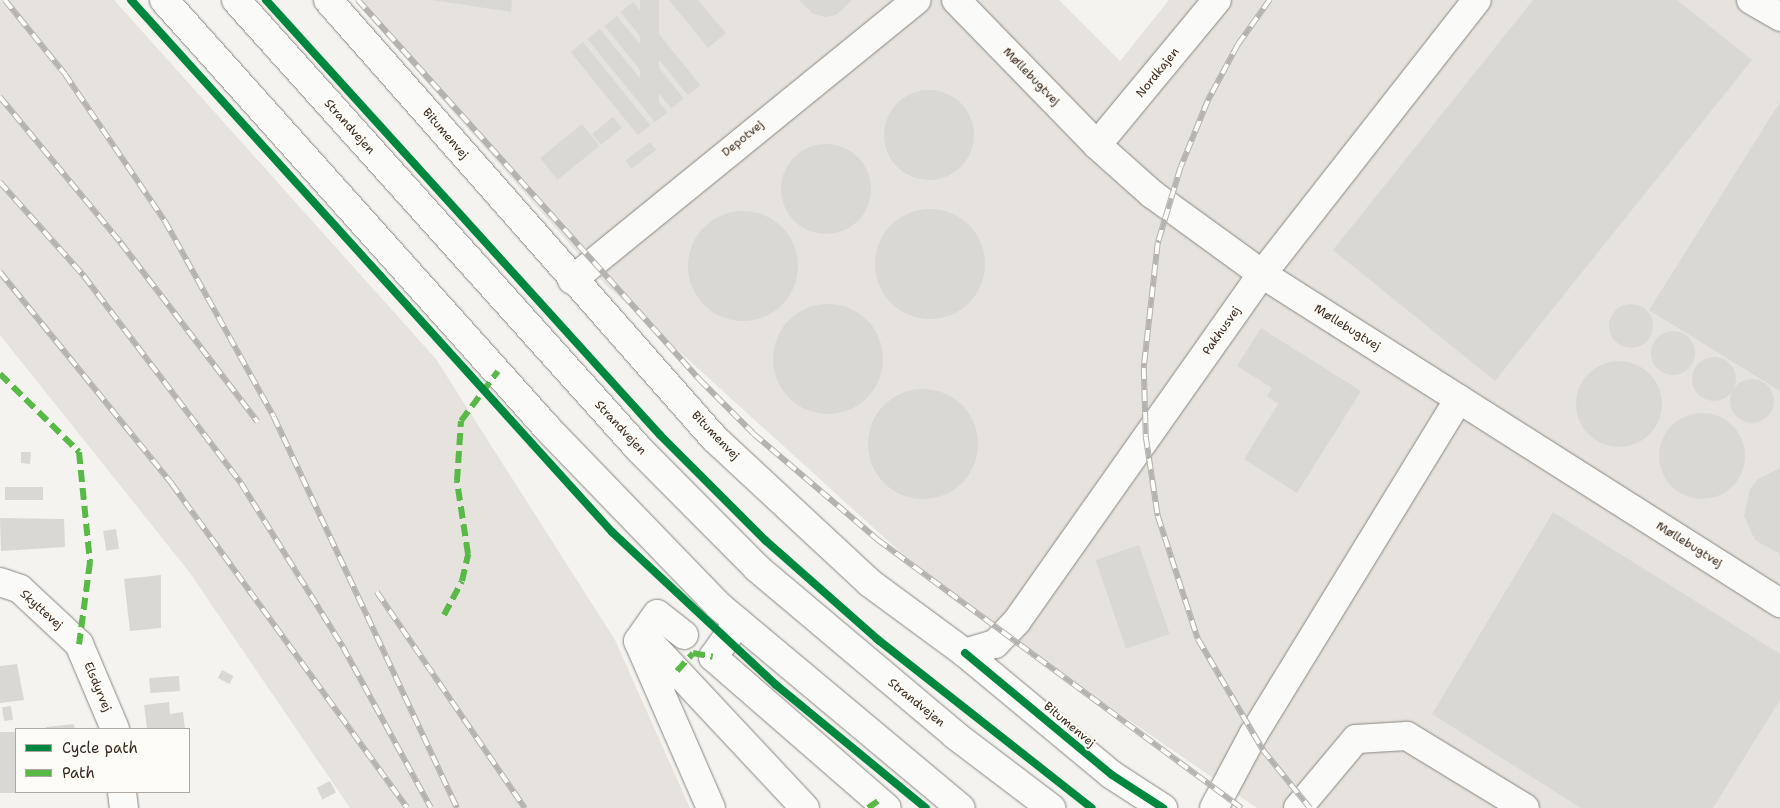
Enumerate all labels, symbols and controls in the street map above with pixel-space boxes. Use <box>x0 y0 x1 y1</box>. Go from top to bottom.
street label: Møllebugtvej <box>1000 45 1062 109</box>
street label: Nordkajen <box>1134 45 1182 101</box>
street label: Strandvejen <box>321 97 377 157</box>
street label: Bitumenvej <box>419 106 471 162</box>
street label: Depotvej <box>719 118 767 160</box>
street label: Møllebugtvej <box>1311 302 1383 354</box>
street label: Pakhusvej <box>1200 304 1244 358</box>
street label: Strandvejen <box>591 398 649 458</box>
street label: Bitumenvej <box>688 409 742 463</box>
street label: Møllebugtvej <box>1653 519 1725 571</box>
street label: Skyttevej <box>17 587 65 633</box>
street label: Elsdyrvej <box>80 660 114 714</box>
street label: Strandvejen <box>885 676 947 730</box>
street label: Bitumenvej <box>1040 699 1098 751</box>
legend <box>15 728 190 793</box>
text: Cycle path <box>62 738 138 758</box>
text: Path <box>62 763 95 783</box>

